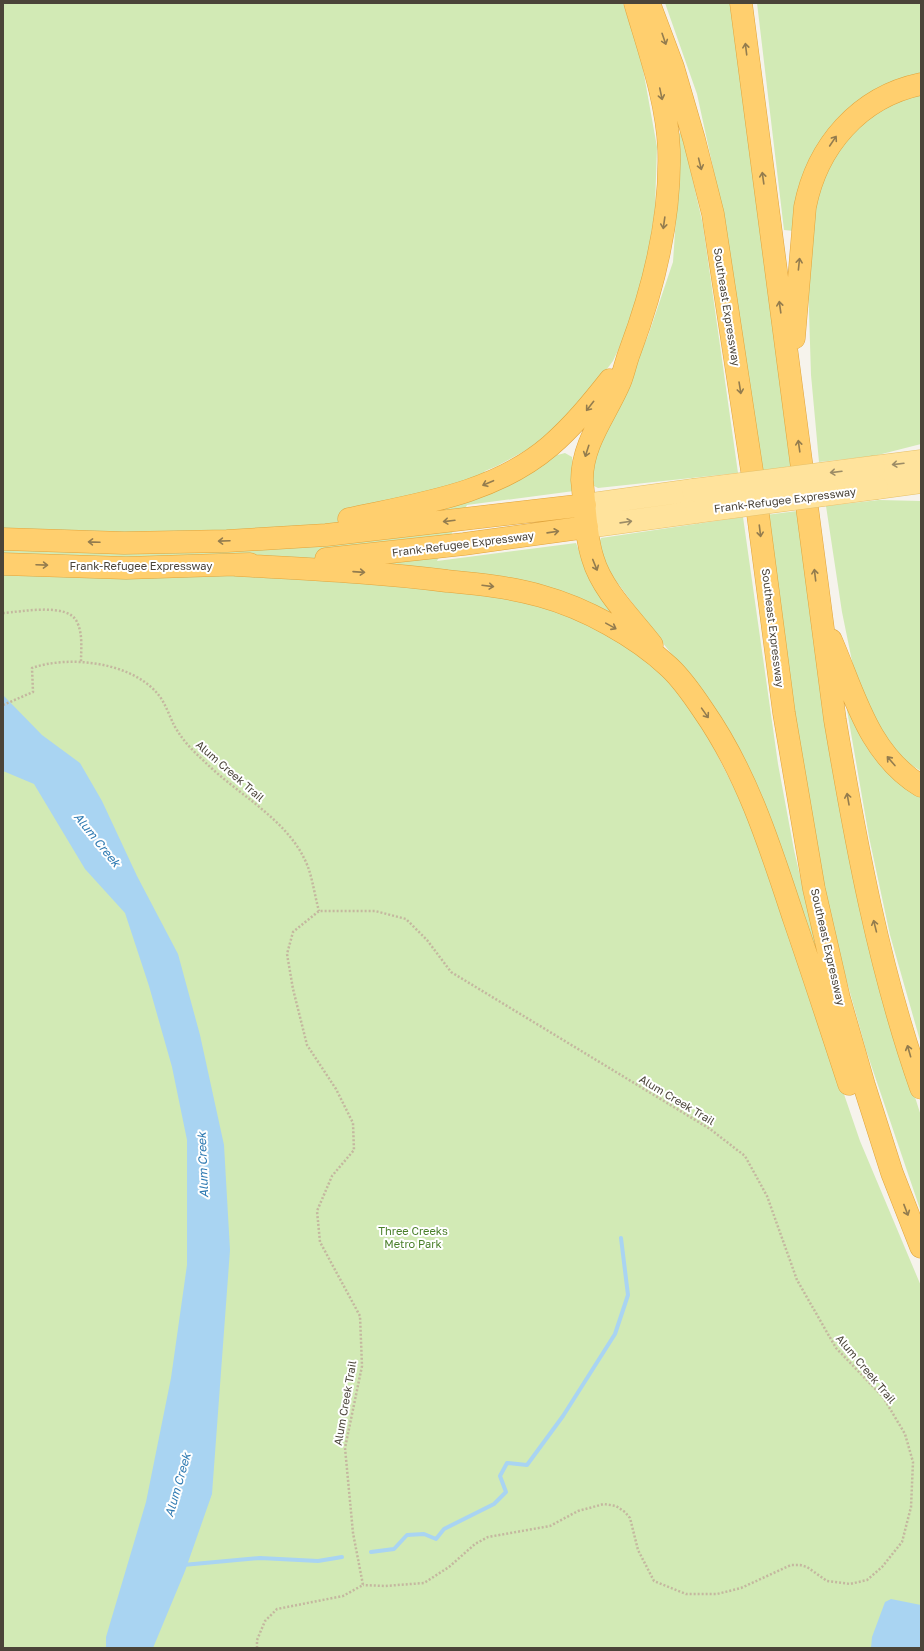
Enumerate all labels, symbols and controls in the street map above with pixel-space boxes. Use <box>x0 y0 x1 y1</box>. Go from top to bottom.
one-way arrow <box>660 33 668 45</box>
one-way arrow <box>743 43 750 56</box>
one-way arrow <box>657 87 665 100</box>
one-way arrow <box>829 135 837 146</box>
one-way arrow <box>697 157 705 170</box>
one-way arrow <box>759 172 767 185</box>
one-way arrow <box>660 216 668 229</box>
street label: Southeast Expressway <box>712 247 743 367</box>
one-way arrow <box>796 258 803 271</box>
one-way arrow <box>776 300 784 313</box>
one-way arrow <box>736 381 744 394</box>
one-way arrow <box>586 400 595 411</box>
one-way arrow <box>795 440 803 453</box>
one-way arrow <box>582 445 590 457</box>
one-way arrow <box>892 461 905 468</box>
one-way arrow <box>830 468 843 476</box>
one-way arrow <box>482 480 494 487</box>
street label: Frank-Refugee Expressway <box>713 484 857 515</box>
one-way arrow <box>443 517 456 524</box>
one-way arrow <box>619 518 632 525</box>
one-way arrow <box>756 524 764 537</box>
street label: Frank-Refugee Expressway <box>391 528 535 559</box>
one-way arrow <box>546 528 559 536</box>
one-way arrow <box>218 537 231 544</box>
one-way arrow <box>88 538 101 546</box>
one-way arrow <box>592 558 599 570</box>
street label: Frank-Refugee Expressway <box>70 559 212 572</box>
one-way arrow <box>35 561 48 569</box>
street label: Southeast Expressway <box>760 568 787 688</box>
one-way arrow <box>352 569 365 576</box>
one-way arrow <box>811 569 819 582</box>
one-way arrow <box>481 582 494 589</box>
one-way arrow <box>605 623 617 630</box>
one-way arrow <box>701 707 709 718</box>
street label: Alum Creek Trail <box>194 738 267 804</box>
one-way arrow <box>887 755 896 766</box>
one-way arrow <box>844 792 852 805</box>
water label: Alum Creek <box>71 809 125 871</box>
street label: Southeast Expressway <box>809 887 848 1007</box>
one-way arrow <box>870 920 878 933</box>
one-way arrow <box>905 1045 912 1058</box>
street label: Alum Creek Trail <box>637 1072 718 1128</box>
water label: Alum Creek <box>194 1131 211 1198</box>
one-way arrow <box>902 1203 910 1215</box>
park label: Three Creeks Metro Park <box>378 1224 448 1250</box>
street label: Alum Creek Trail <box>834 1332 899 1406</box>
street label: Alum Creek Trail <box>331 1359 358 1446</box>
water label: Alum Creek <box>161 1450 194 1519</box>

